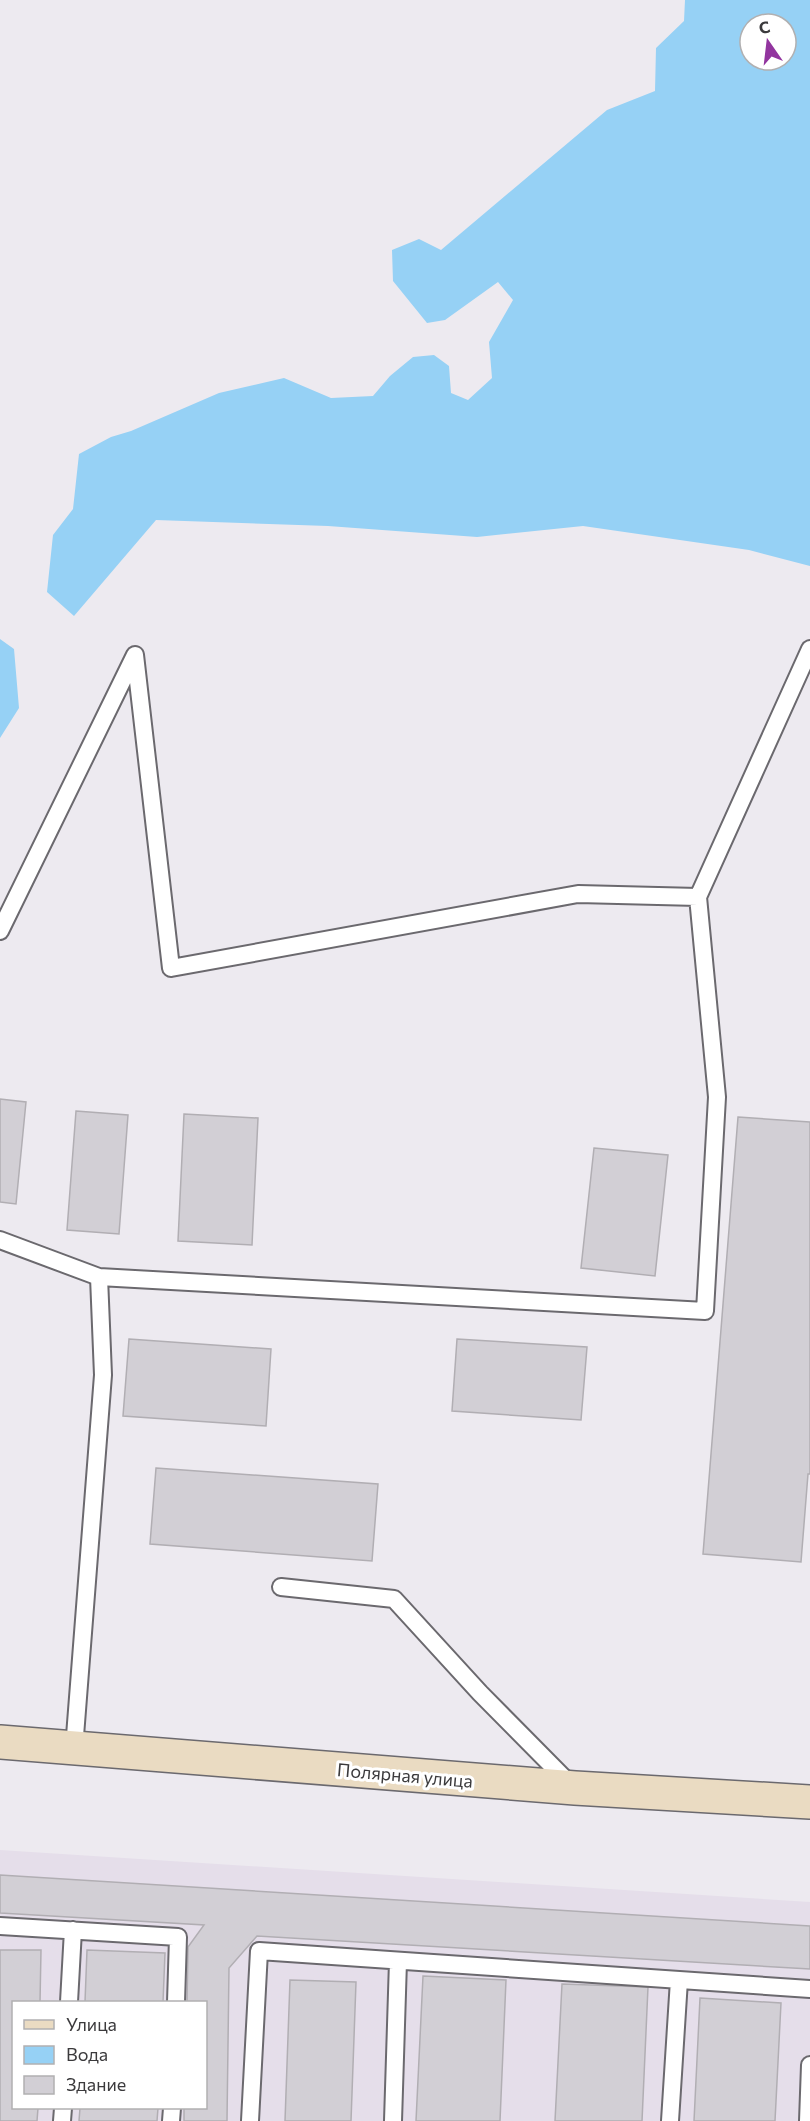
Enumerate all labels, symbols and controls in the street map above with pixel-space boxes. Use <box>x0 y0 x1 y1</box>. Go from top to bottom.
north arrow <box>738 12 798 72</box>
text: С <box>757 16 772 38</box>
street label: Полярная улица <box>336 1758 474 1792</box>
legend <box>12 2001 207 2109</box>
text: Улица <box>66 2013 117 2035</box>
text: Вода <box>66 2043 108 2065</box>
text: Здание <box>66 2073 126 2095</box>

